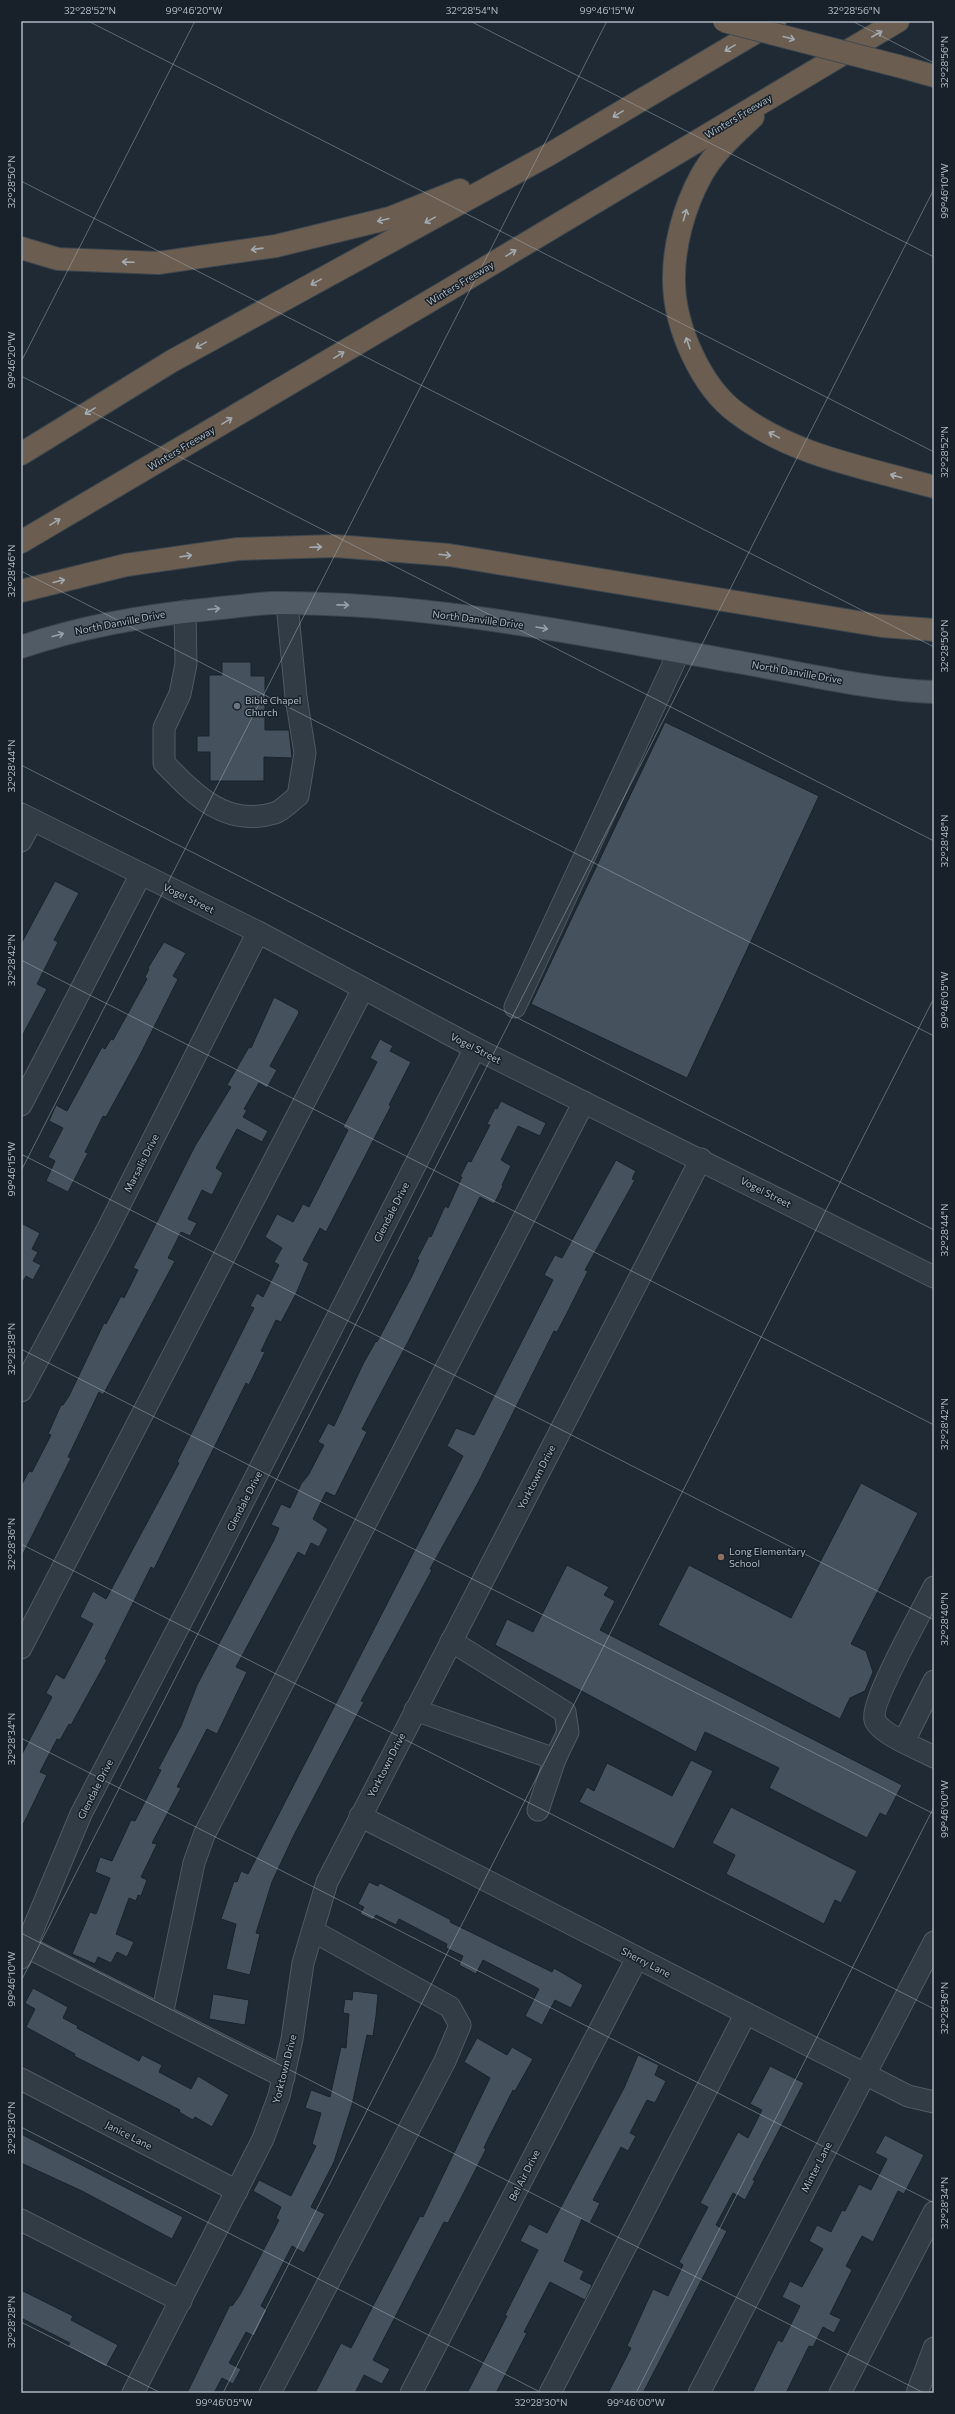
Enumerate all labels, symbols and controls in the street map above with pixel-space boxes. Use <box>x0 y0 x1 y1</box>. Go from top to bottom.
text: 32°28'52"N <box>64 4 116 16</box>
text: 99°46'20"W <box>166 4 222 16</box>
text: 32°28'54"N <box>446 4 498 16</box>
text: 99°46'15"W <box>580 4 634 16</box>
text: 32°28'56"N <box>828 4 880 16</box>
one-way arrow <box>871 29 883 37</box>
one-way arrow <box>782 35 795 42</box>
text: 32°28'56"N <box>938 36 950 88</box>
one-way arrow <box>725 44 736 52</box>
street label: Winters Freeway <box>702 91 774 141</box>
one-way arrow <box>612 111 624 119</box>
text: 32°28'50"N <box>5 155 17 209</box>
text: 99°46'10"W <box>938 163 950 219</box>
one-way arrow <box>682 209 689 222</box>
one-way arrow <box>377 216 390 224</box>
one-way arrow <box>424 217 436 224</box>
one-way arrow <box>251 245 264 253</box>
one-way arrow <box>505 248 517 256</box>
one-way arrow <box>122 258 135 266</box>
street label: Winters Freeway <box>424 258 496 308</box>
one-way arrow <box>310 279 322 287</box>
text: 99°46'20"W <box>5 332 17 388</box>
one-way arrow <box>684 336 691 349</box>
one-way arrow <box>196 341 208 349</box>
one-way arrow <box>333 350 345 358</box>
one-way arrow <box>84 408 96 416</box>
one-way arrow <box>221 416 233 424</box>
street label: Winters Freeway <box>145 423 217 473</box>
text: 32°28'52"N <box>938 426 950 478</box>
one-way arrow <box>768 431 780 438</box>
one-way arrow <box>890 472 903 479</box>
one-way arrow <box>49 518 61 526</box>
one-way arrow <box>309 543 322 550</box>
text: 32°28'46"N <box>5 545 17 597</box>
one-way arrow <box>179 552 192 560</box>
one-way arrow <box>438 552 451 559</box>
one-way arrow <box>52 577 65 585</box>
one-way arrow <box>336 601 349 609</box>
one-way arrow <box>207 605 220 612</box>
street label: North Danville Drive <box>74 607 166 637</box>
street label: North Danville Drive <box>432 607 524 631</box>
text: 32°28'50"N <box>938 619 950 673</box>
one-way arrow <box>535 624 548 632</box>
one-way arrow <box>51 631 64 638</box>
street label: North Danville Drive <box>751 658 843 686</box>
place label: Bible Chapel Church <box>245 694 301 718</box>
marker: Bible Chapel Church <box>232 701 242 711</box>
text: 32°28'44"N <box>5 740 17 792</box>
text: 32°28'48"N <box>938 815 950 867</box>
street label: Vogel Street <box>161 880 217 916</box>
text: 32°28'42"N <box>5 934 17 986</box>
text: 99°46'05"W <box>938 971 950 1029</box>
street label: Vogel Street <box>449 1030 503 1066</box>
street label: Marsalis Drive <box>121 1132 161 1194</box>
text: 99°46'15"W <box>5 1142 17 1196</box>
street label: Vogel Street <box>739 1174 793 1210</box>
street label: Glendale Drive <box>371 1180 411 1244</box>
text: 32°28'44"N <box>938 1204 950 1256</box>
text: 32°28'38"N <box>5 1323 17 1375</box>
text: 32°28'42"N <box>938 1398 950 1450</box>
street label: Yorktown Drive <box>515 1443 557 1511</box>
street label: Glendale Drive <box>224 1469 264 1533</box>
text: 32°28'36"N <box>5 1518 17 1570</box>
place label: Long Elementary School <box>729 1545 806 1569</box>
marker: Long Elementary School <box>716 1552 726 1562</box>
text: 32°28'40"N <box>938 1592 950 1646</box>
text: 32°28'34"N <box>5 1713 17 1765</box>
street label: Yorktown Drive <box>365 1731 407 1799</box>
street label: Glendale Drive <box>75 1757 115 1821</box>
text: 99°46'00"W <box>938 1780 950 1838</box>
street label: Sherry Lane <box>619 1944 673 1980</box>
text: 99°46'10"W <box>5 1951 17 2007</box>
text: 32°28'36"N <box>938 1982 950 2034</box>
street label: Yorktown Drive <box>270 2033 298 2105</box>
text: 32°28'30"N <box>5 2101 17 2155</box>
street label: Janice Lane <box>104 2118 154 2152</box>
street label: Minter Lane <box>798 2140 834 2194</box>
street label: Bel Air Drive <box>506 2147 542 2203</box>
text: 32°28'34"N <box>938 2177 950 2229</box>
text: 32°28'28"N <box>5 2296 17 2348</box>
text: 99°46'05"W <box>195 2396 253 2408</box>
text: 32°28'30"N <box>514 2396 568 2408</box>
text: 99°46'00"W <box>607 2396 665 2408</box>

